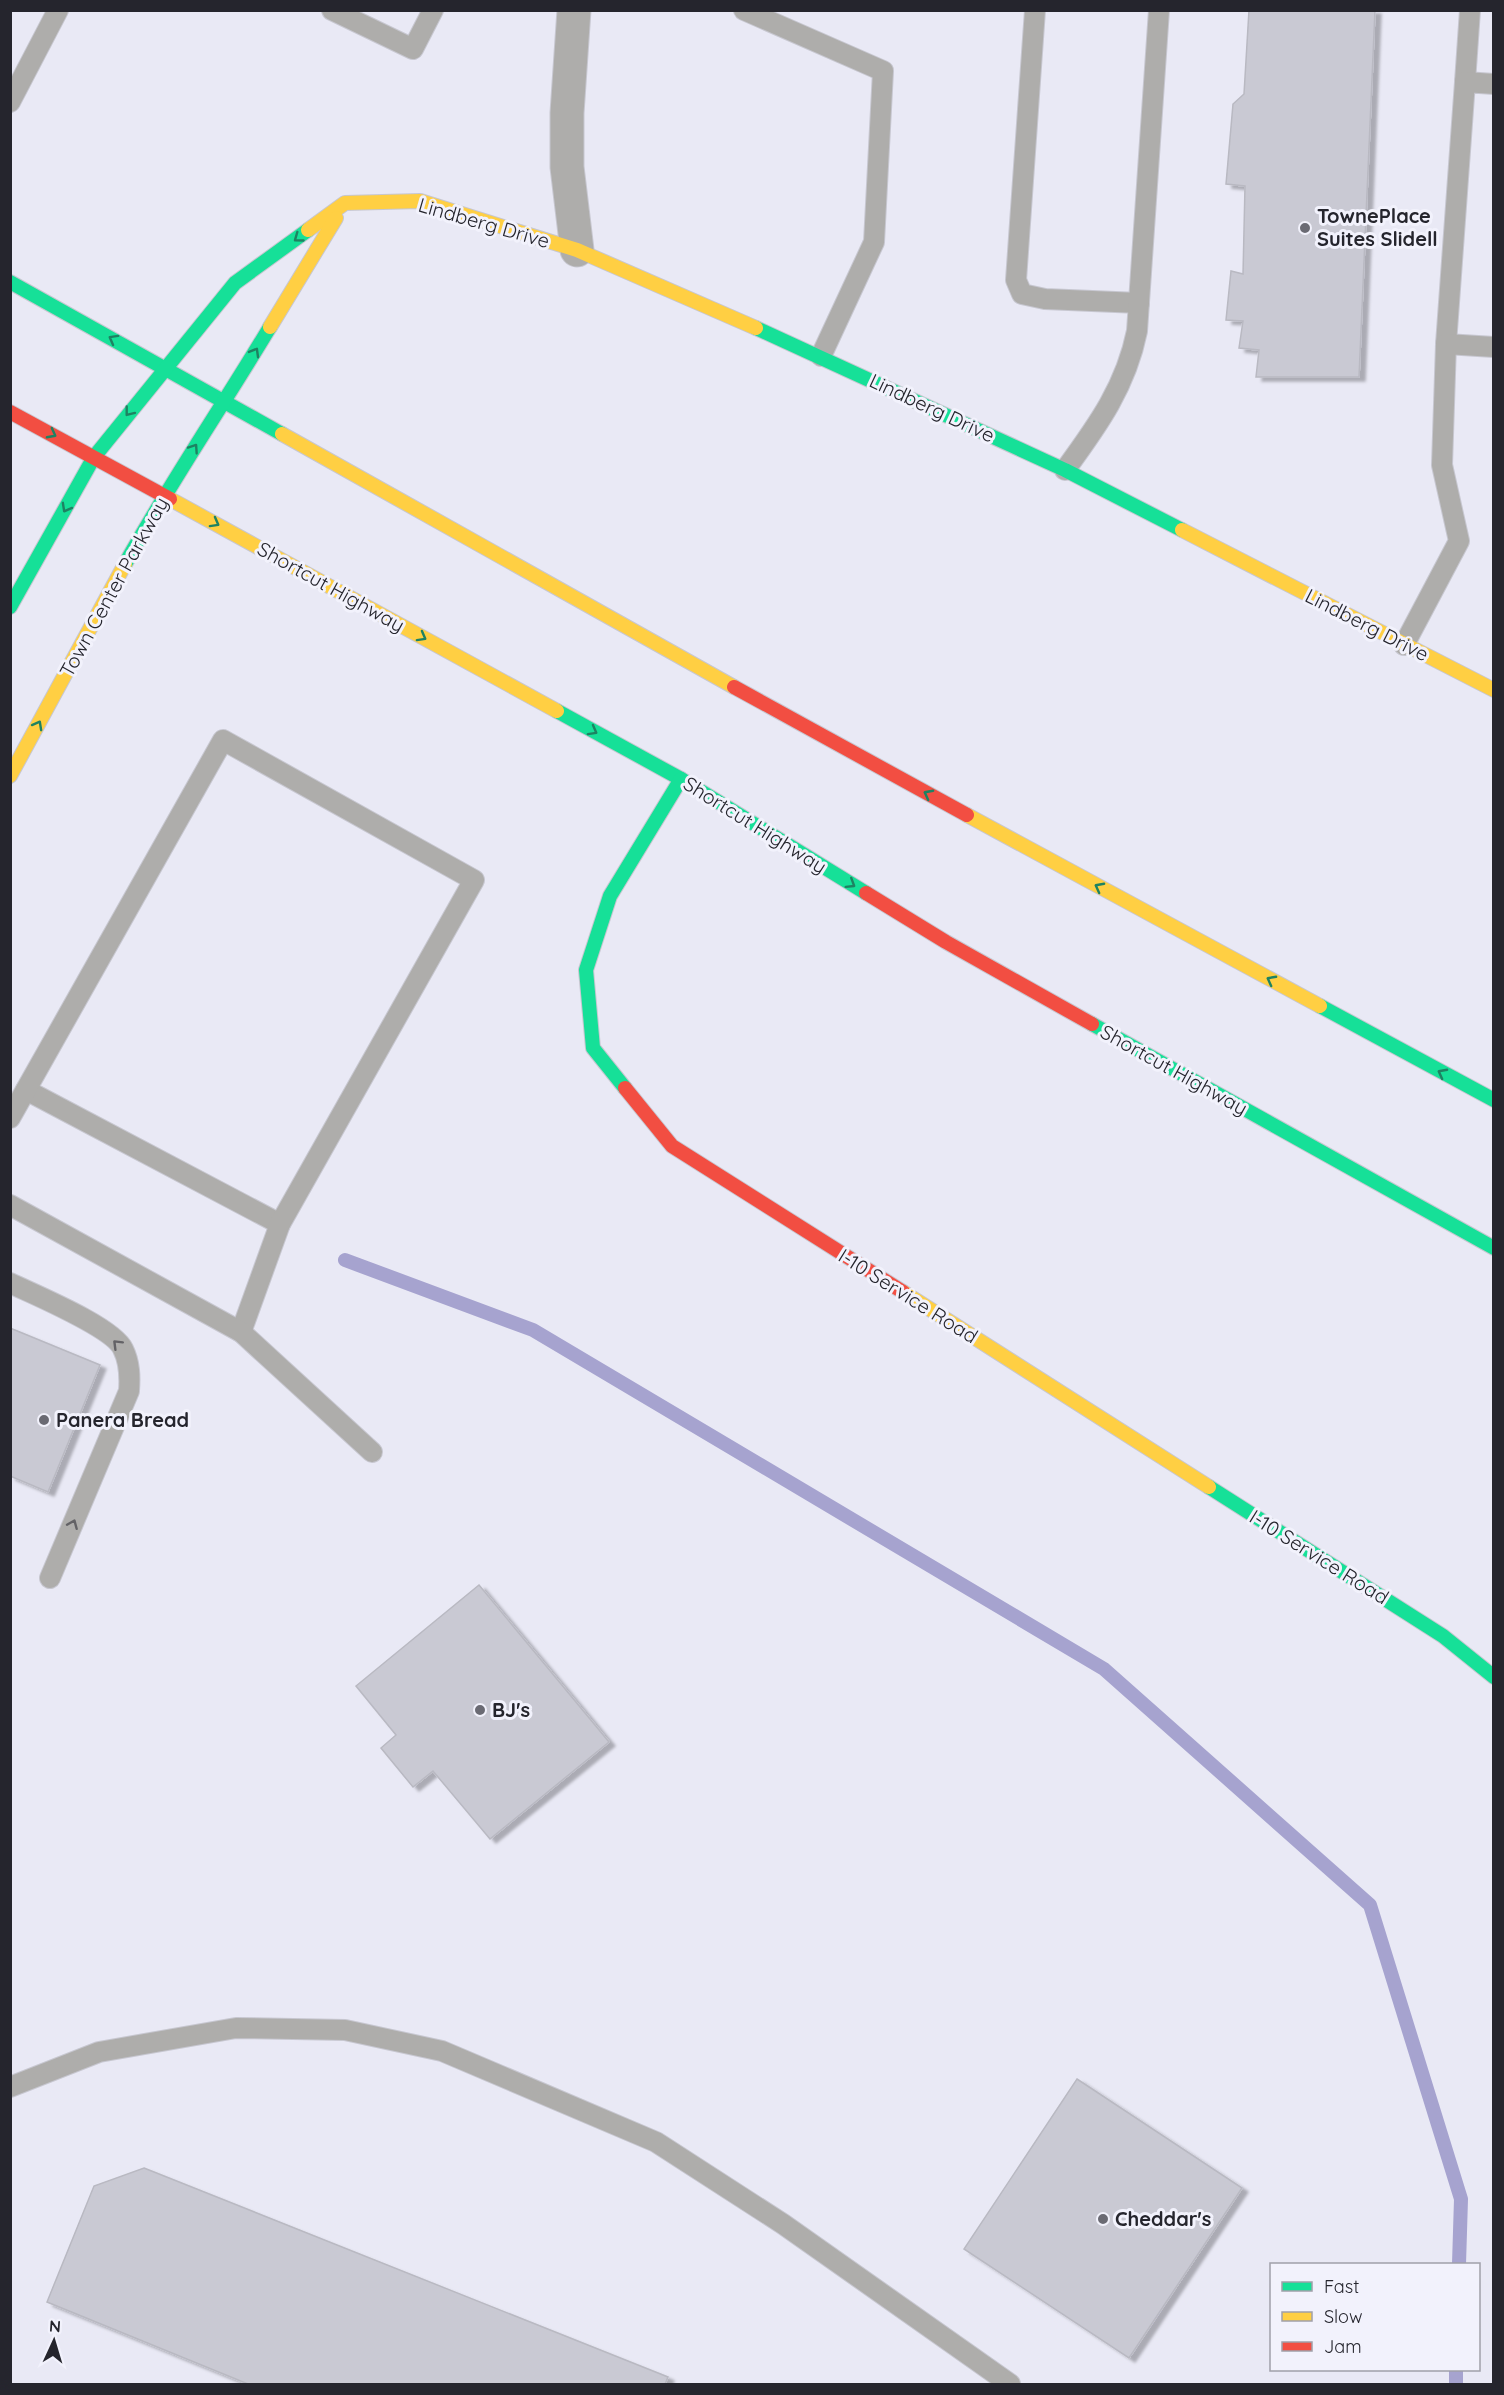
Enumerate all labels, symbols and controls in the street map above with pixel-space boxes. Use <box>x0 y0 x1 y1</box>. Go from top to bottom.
street label: Lindberg Drive <box>416 192 553 253</box>
place label: TownePlace Suites Slidell <box>1317 203 1438 251</box>
marker: TownePlace Suites Slidell <box>1298 221 1312 235</box>
one-way arrow <box>293 230 304 241</box>
one-way arrow <box>109 335 119 346</box>
one-way arrow <box>248 348 259 358</box>
street label: Lindberg Drive <box>866 368 999 448</box>
one-way arrow <box>126 406 137 417</box>
one-way arrow <box>46 427 57 438</box>
one-way arrow <box>187 444 198 455</box>
street label: Town Center Parkway <box>54 492 173 681</box>
one-way arrow <box>62 502 73 512</box>
one-way arrow <box>208 516 219 527</box>
street label: Shortcut Highway <box>253 536 409 637</box>
street label: Lindberg Drive <box>1301 583 1433 666</box>
one-way arrow <box>416 630 426 641</box>
one-way arrow <box>31 720 42 731</box>
one-way arrow <box>587 724 597 735</box>
street label: Shortcut Highway <box>679 770 832 879</box>
one-way arrow <box>924 790 934 801</box>
one-way arrow <box>845 876 855 888</box>
one-way arrow <box>1095 883 1105 894</box>
one-way arrow <box>1266 976 1277 987</box>
street label: Shortcut Highway <box>1096 1019 1252 1120</box>
one-way arrow <box>1438 1069 1448 1080</box>
street label: I-10 Service Road <box>834 1243 983 1348</box>
one-way arrow <box>113 1340 124 1351</box>
place label: Panera Bread <box>56 1407 189 1432</box>
marker: Panera Bread <box>37 1413 51 1427</box>
street label: I-10 Service Road <box>1245 1504 1394 1609</box>
one-way arrow <box>66 1519 78 1530</box>
place label: BJ's <box>492 1697 530 1722</box>
marker: BJ's <box>473 1703 487 1717</box>
place label: Cheddar's <box>1115 2206 1211 2231</box>
marker: Cheddar's <box>1096 2212 1110 2226</box>
legend <box>1270 2263 1480 2371</box>
text: Fast <box>1324 2275 1359 2298</box>
text: Slow <box>1324 2305 1362 2328</box>
north arrow <box>24 2311 84 2371</box>
text: N <box>48 2316 62 2336</box>
text: Jam <box>1324 2335 1362 2358</box>

